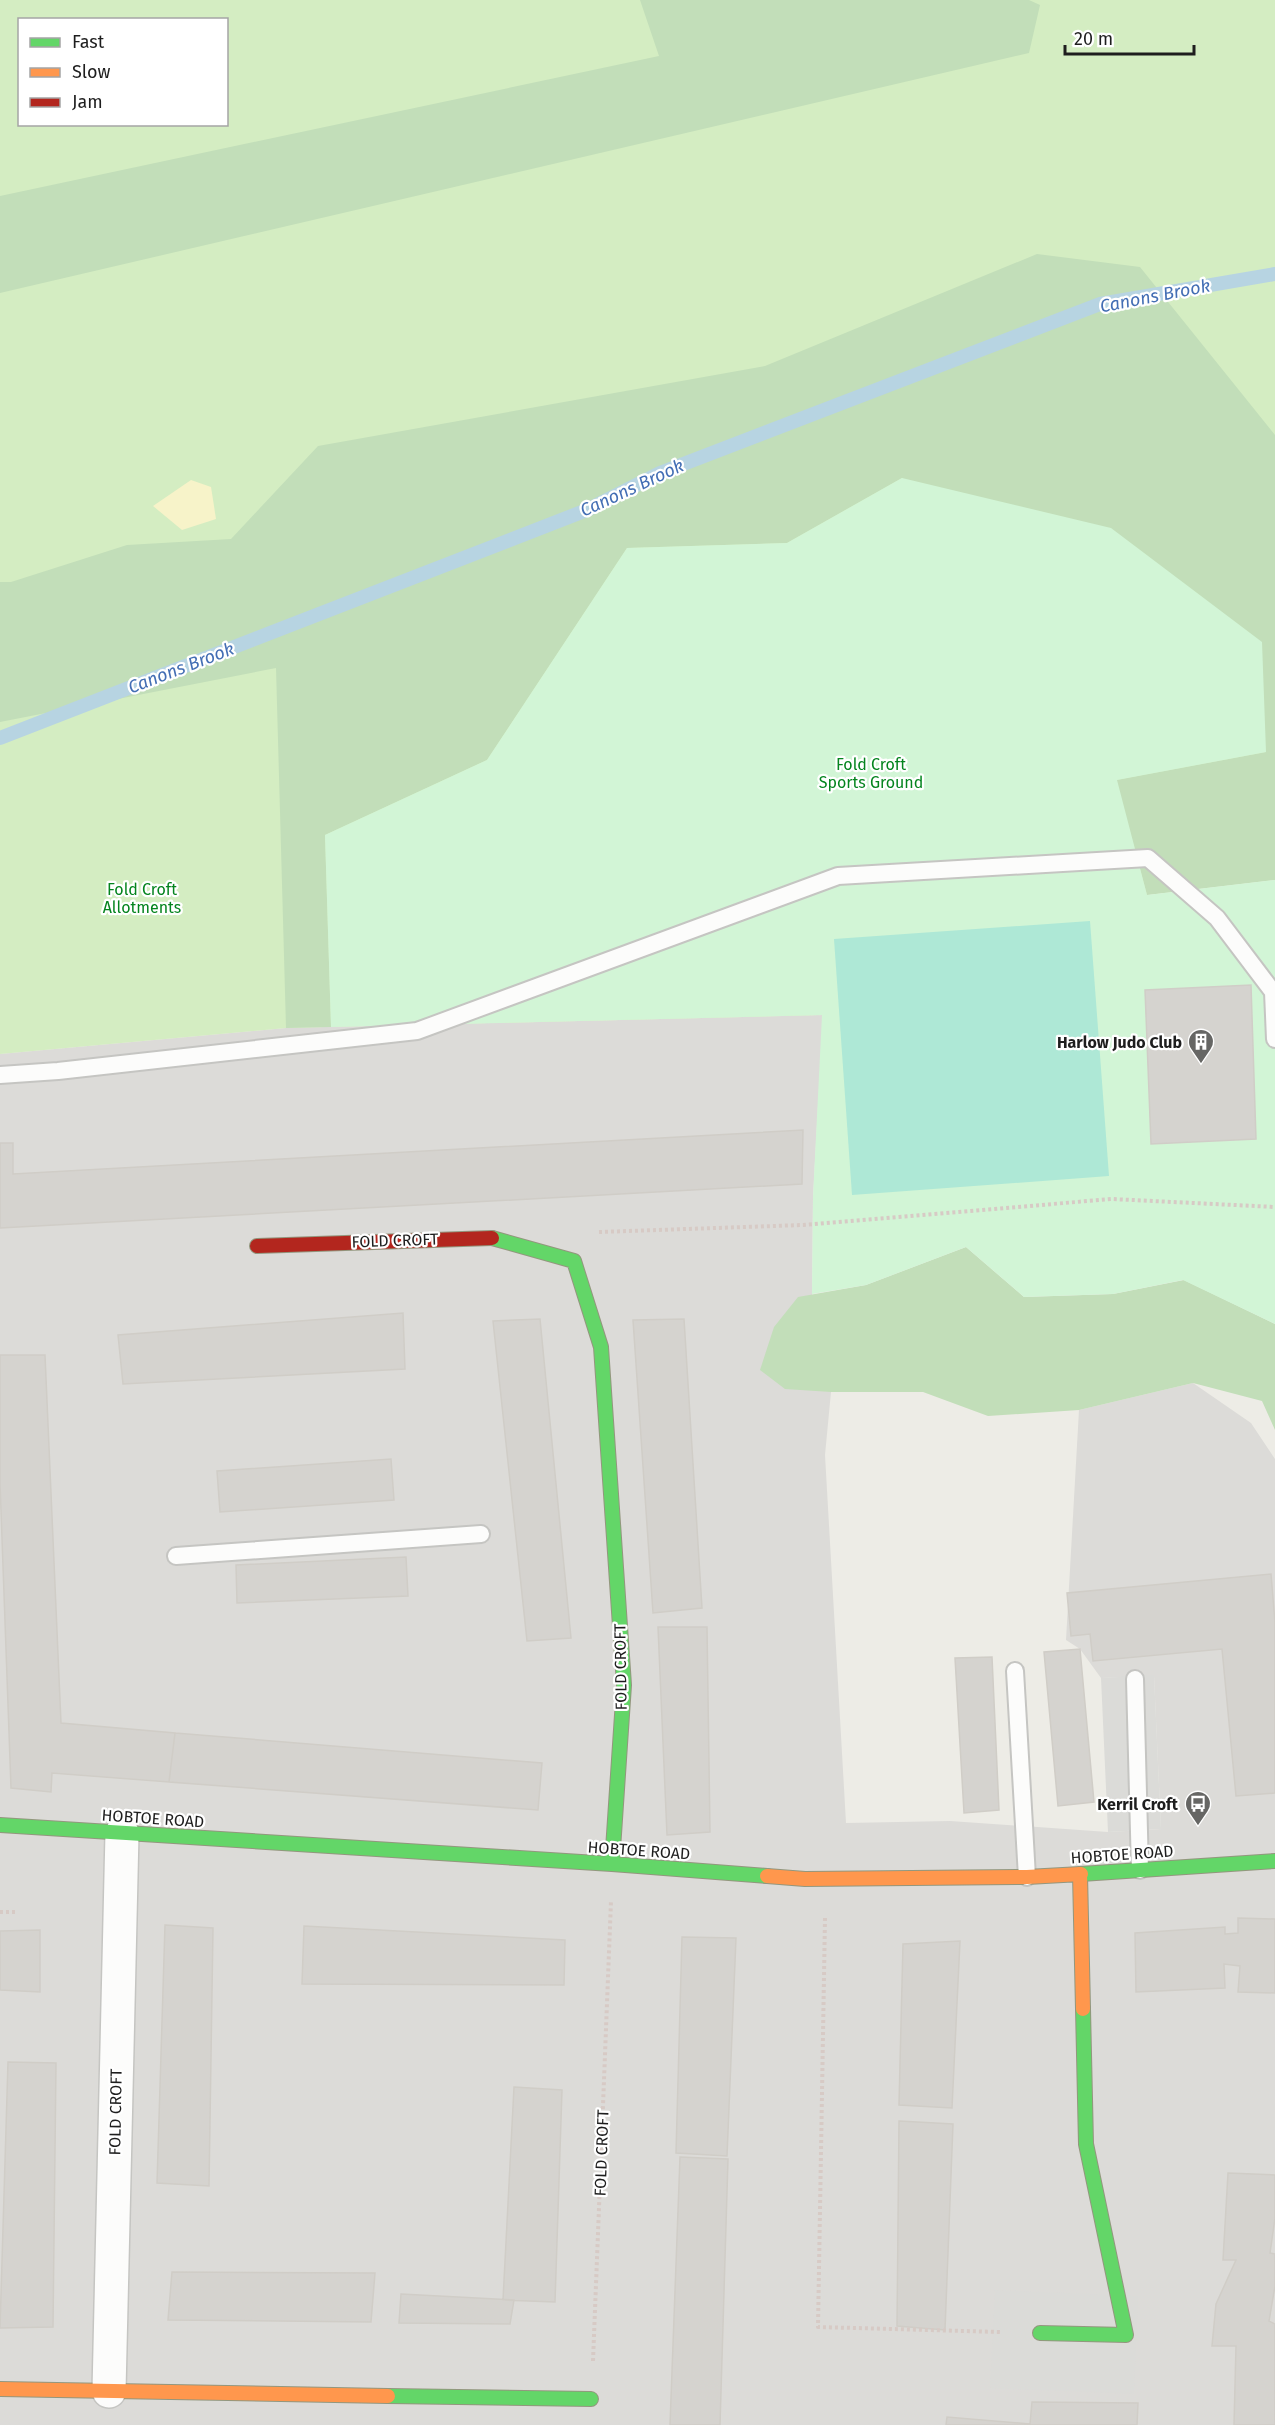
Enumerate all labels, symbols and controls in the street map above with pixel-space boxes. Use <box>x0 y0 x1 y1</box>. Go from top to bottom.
legend <box>18 18 228 126</box>
scale bar <box>1065 18 1194 56</box>
text: 20 m <box>1074 28 1113 50</box>
text: Fast <box>72 31 105 53</box>
text: Slow <box>72 61 111 83</box>
text: Jam <box>72 91 103 113</box>
water label: Canons Brook <box>1098 274 1212 317</box>
water label: Canons Brook <box>577 454 688 522</box>
water label: Canons Brook <box>125 638 237 698</box>
park label: Fold Croft Sports Ground <box>819 755 923 792</box>
park label: Fold Croft Allotments <box>103 880 181 917</box>
building icon: Harlow Judo Club <box>1186 1027 1216 1065</box>
place label: Harlow Judo Club <box>1057 1033 1182 1052</box>
street label: FOLD CROFT <box>351 1229 439 1252</box>
street label: FOLD CROFT <box>610 1623 631 1711</box>
bus stop icon: Kerril Croft <box>1183 1789 1213 1827</box>
place label: Kerril Croft <box>1097 1795 1179 1814</box>
street label: HOBTOE ROAD <box>101 1805 205 1832</box>
street label: HOBTOE ROAD <box>587 1837 691 1864</box>
street label: HOBTOE ROAD <box>1070 1841 1174 1868</box>
street label: FOLD CROFT <box>105 2068 126 2156</box>
street label: FOLD CROFT <box>590 2109 613 2197</box>

